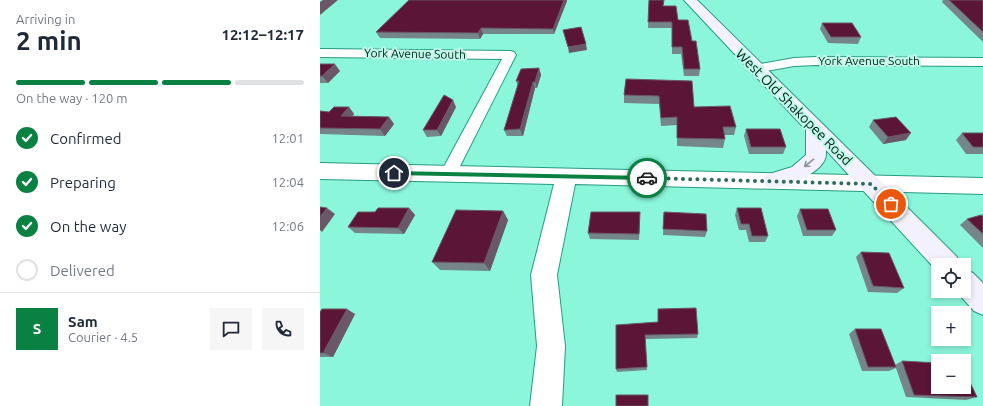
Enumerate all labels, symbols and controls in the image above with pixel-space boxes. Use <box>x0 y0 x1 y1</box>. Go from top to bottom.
text: Arriving in <box>16 12 75 26</box>
text: 2 min <box>16 26 82 55</box>
text: 12:12–12:17 <box>221 26 304 43</box>
street label: York Avenue South <box>364 46 466 61</box>
street label: West Old Shakopee Road <box>733 46 855 168</box>
street label: York Avenue South <box>818 54 920 67</box>
text: On the way · 120 m <box>16 91 128 105</box>
icon: check <box>16 127 38 149</box>
text: Confirmed <box>50 130 122 147</box>
text: 12:01 <box>271 131 304 145</box>
pin <box>377 156 411 190</box>
courier <box>627 158 667 198</box>
one-way arrow <box>804 159 815 168</box>
icon: home <box>383 162 405 184</box>
icon: car <box>636 167 658 189</box>
icon: check <box>16 171 38 193</box>
text: Preparing <box>50 174 116 191</box>
text: 12:04 <box>271 175 304 189</box>
pin <box>874 187 908 221</box>
icon: bag <box>880 193 902 215</box>
icon: check <box>16 215 38 237</box>
text: On the way <box>50 218 126 235</box>
text: 12:06 <box>271 219 304 233</box>
map controls <box>931 258 971 394</box>
button: locate <box>931 258 971 298</box>
text: Delivered <box>50 262 115 279</box>
button: + <box>931 306 971 346</box>
button: chat <box>210 308 252 350</box>
button: phone <box>262 308 304 350</box>
text: Sam <box>68 313 98 330</box>
text: S <box>33 320 41 337</box>
text: Courier · 4.5 <box>68 330 138 344</box>
button: − <box>931 354 971 394</box>

